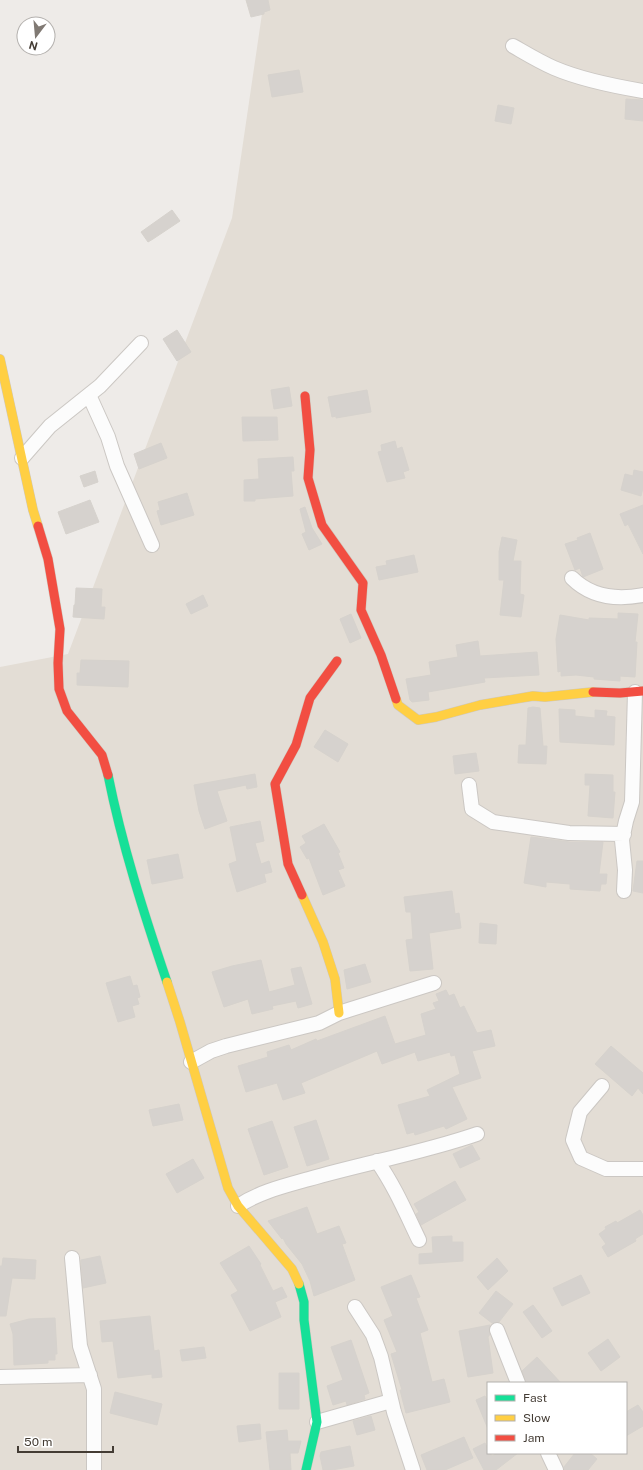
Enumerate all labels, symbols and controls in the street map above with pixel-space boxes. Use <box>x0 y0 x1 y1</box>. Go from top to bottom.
north arrow <box>16 16 56 56</box>
text: N <box>27 39 39 53</box>
legend <box>487 1382 627 1454</box>
text: Fast <box>523 1391 548 1405</box>
text: Slow <box>523 1411 551 1425</box>
scale bar <box>18 1428 113 1454</box>
text: Jam <box>523 1431 545 1445</box>
text: 50 m <box>24 1435 52 1449</box>

